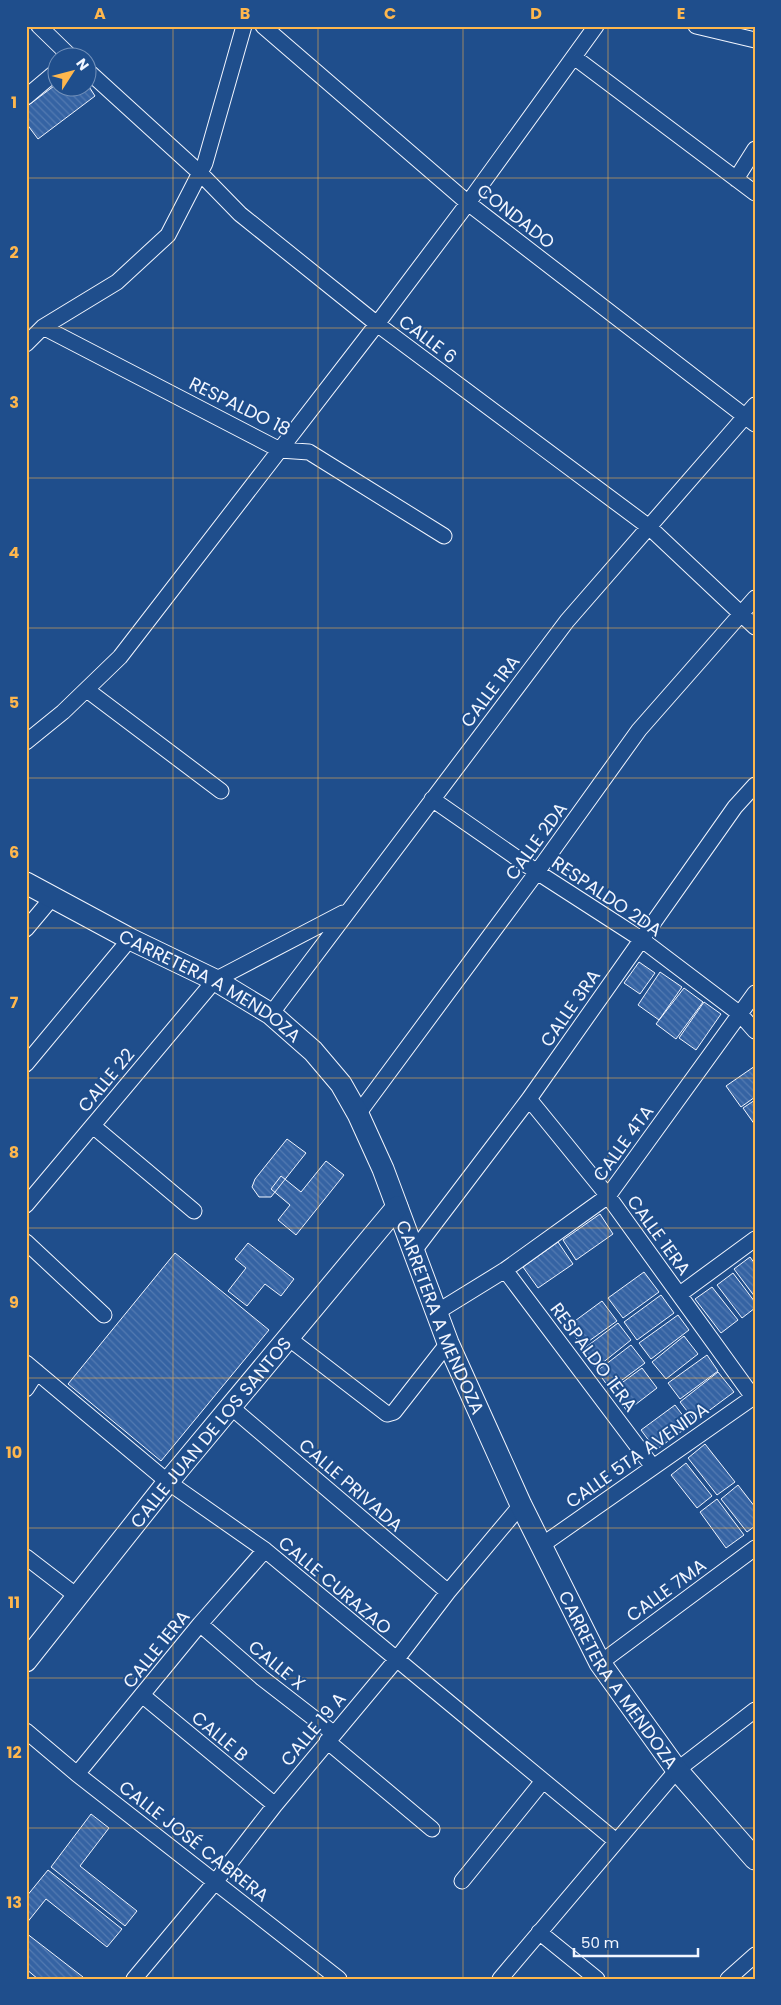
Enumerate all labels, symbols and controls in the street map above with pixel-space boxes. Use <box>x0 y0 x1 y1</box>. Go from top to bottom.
text: A <box>94 2 106 25</box>
text: B <box>240 2 250 25</box>
text: C <box>384 2 396 25</box>
text: D <box>530 2 542 25</box>
text: E <box>677 2 685 25</box>
north arrow <box>48 48 98 98</box>
text: N <box>71 54 94 74</box>
text: 1 <box>11 91 17 114</box>
street label: CONDADO <box>472 178 560 254</box>
text: 2 <box>9 241 19 264</box>
street label: CALLE 6 <box>394 309 462 369</box>
street label: RESPALDO 18 <box>185 371 295 441</box>
text: 3 <box>9 391 19 414</box>
text: 4 <box>9 541 20 564</box>
street label: CALLE 1RA <box>455 650 525 732</box>
text: 5 <box>9 691 19 714</box>
street label: CALLE 2DA <box>499 797 573 885</box>
text: 6 <box>9 841 19 864</box>
street label: RESPALDO 2DA <box>547 850 667 942</box>
street label: CARRETERA A MENDOZA <box>115 923 307 1048</box>
street label: CALLE 3RA <box>534 964 606 1052</box>
text: 7 <box>10 991 19 1014</box>
street label: CALLE 22 <box>72 1043 140 1117</box>
street label: CALLE 4TA <box>587 1100 659 1186</box>
text: 8 <box>9 1141 19 1164</box>
street label: CALLE 1ERA <box>621 1190 697 1280</box>
street label: CARRETERA A MENDOZA <box>391 1216 491 1418</box>
text: 9 <box>9 1291 19 1314</box>
street label: RESPALDO 1ERA <box>545 1297 643 1417</box>
street label: CALLE JUAN DE LOS SANTOS <box>124 1331 297 1533</box>
street label: CALLE 5TA AVENIDA <box>561 1396 713 1514</box>
street label: CALLE PRIVADA <box>294 1433 408 1537</box>
text: 10 <box>6 1441 22 1464</box>
street label: CALLE CURAZAO <box>273 1530 397 1640</box>
street label: CALLE 7MA <box>621 1553 711 1627</box>
street label: CARRETERA A MENDOZA <box>553 1586 685 1774</box>
text: 11 <box>8 1591 20 1614</box>
street label: CALLE 1ERA <box>117 1605 195 1693</box>
street label: CALLE X <box>243 1634 311 1696</box>
street label: CALLE 19 A <box>275 1687 351 1771</box>
street label: CALLE B <box>186 1705 254 1767</box>
text: 12 <box>6 1741 22 1764</box>
street label: CALLE JOSÉ CABRERA <box>114 1774 274 1908</box>
text: 13 <box>6 1891 22 1914</box>
scale bar <box>574 1925 697 1957</box>
text: 50 m <box>581 1932 619 1953</box>

